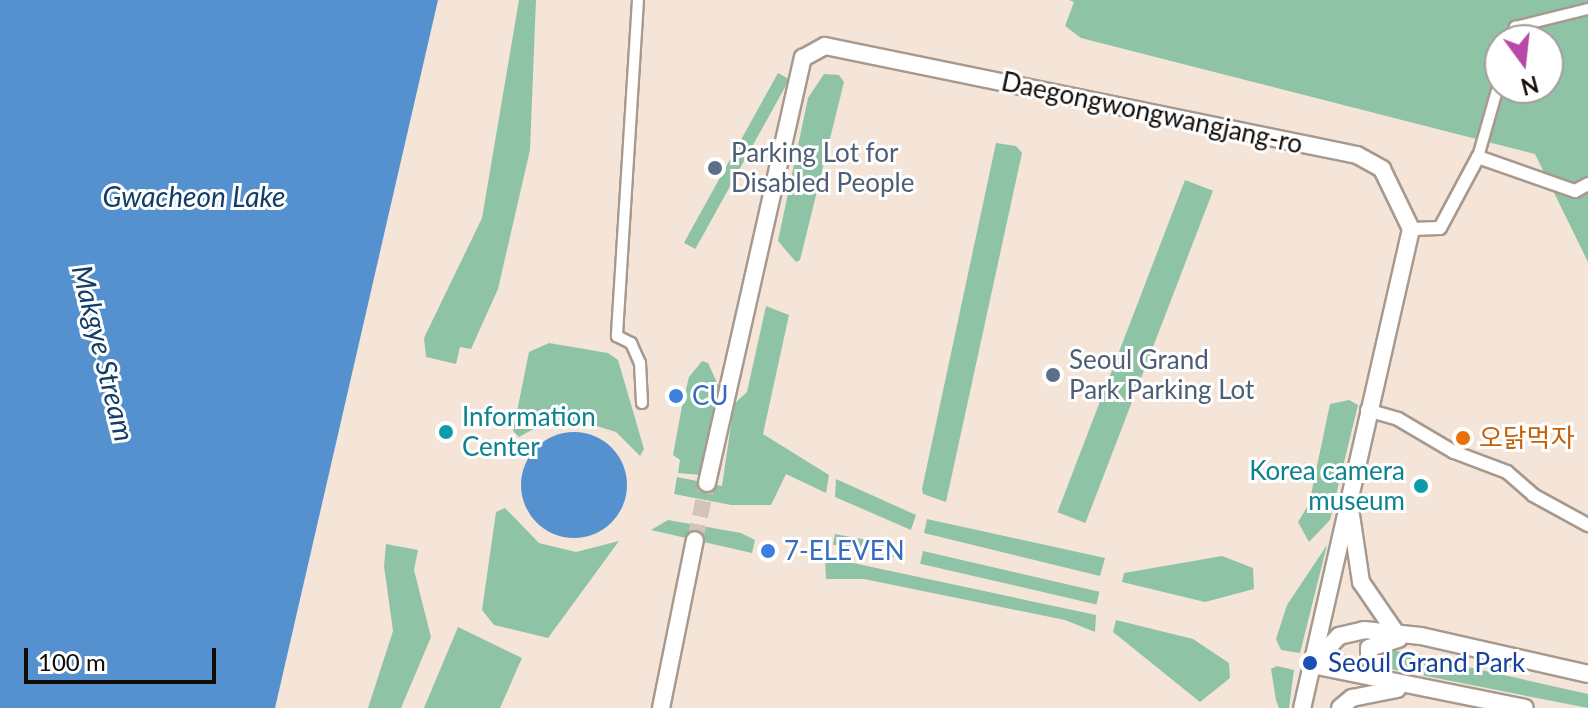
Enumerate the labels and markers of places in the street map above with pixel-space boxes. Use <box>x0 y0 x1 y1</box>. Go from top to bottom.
place label: Parking Lot for Disabled People <box>731 137 914 198</box>
marker: Parking Lot for Disabled People <box>706 159 724 177</box>
place label: Seoul Grand Park Parking Lot <box>1069 344 1254 406</box>
marker: Seoul Grand Park Parking Lot <box>1044 366 1062 384</box>
place label: CU <box>692 380 728 412</box>
marker: CU <box>667 387 685 405</box>
place label: Information Center <box>462 401 596 462</box>
place label: 오닭먹자 <box>1479 422 1575 454</box>
marker: Information Center <box>437 423 455 441</box>
marker: 오닭먹자 <box>1454 429 1472 447</box>
place label: Korea camera museum <box>1249 455 1405 516</box>
marker: Korea camera museum <box>1412 477 1430 495</box>
place label: 7-ELEVEN <box>784 535 905 567</box>
marker: 7-ELEVEN <box>759 542 777 560</box>
place label: Seoul Grand Park <box>1328 647 1525 679</box>
marker: Seoul Grand Park <box>1299 652 1321 674</box>

